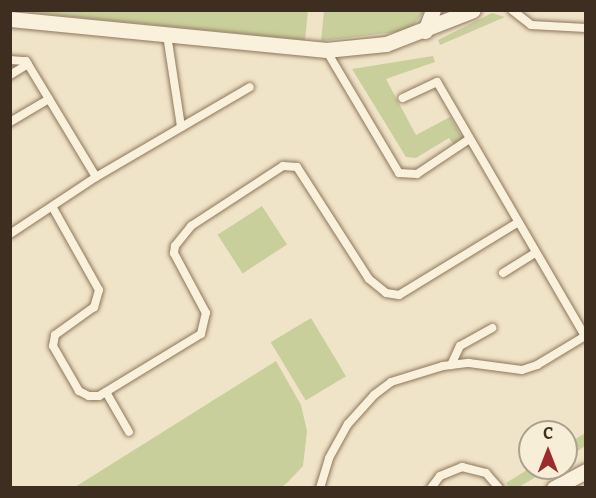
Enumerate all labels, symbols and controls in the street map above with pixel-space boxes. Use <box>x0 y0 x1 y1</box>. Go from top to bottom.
north arrow <box>518 420 578 480</box>
text: С <box>543 424 553 443</box>

